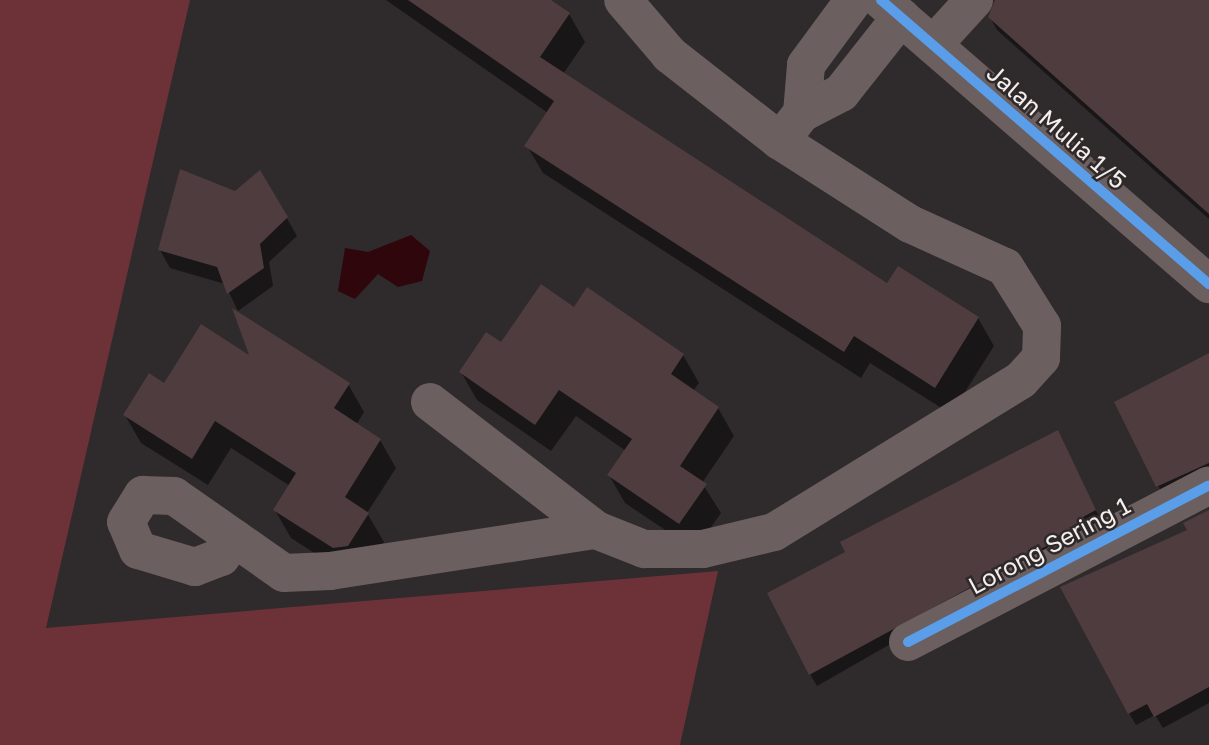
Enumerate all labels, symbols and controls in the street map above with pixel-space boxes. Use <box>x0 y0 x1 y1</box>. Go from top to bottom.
street label: Jalan Mulia 1/5 <box>982 58 1132 194</box>
street label: Lorong Sering 1 <box>963 490 1135 600</box>

